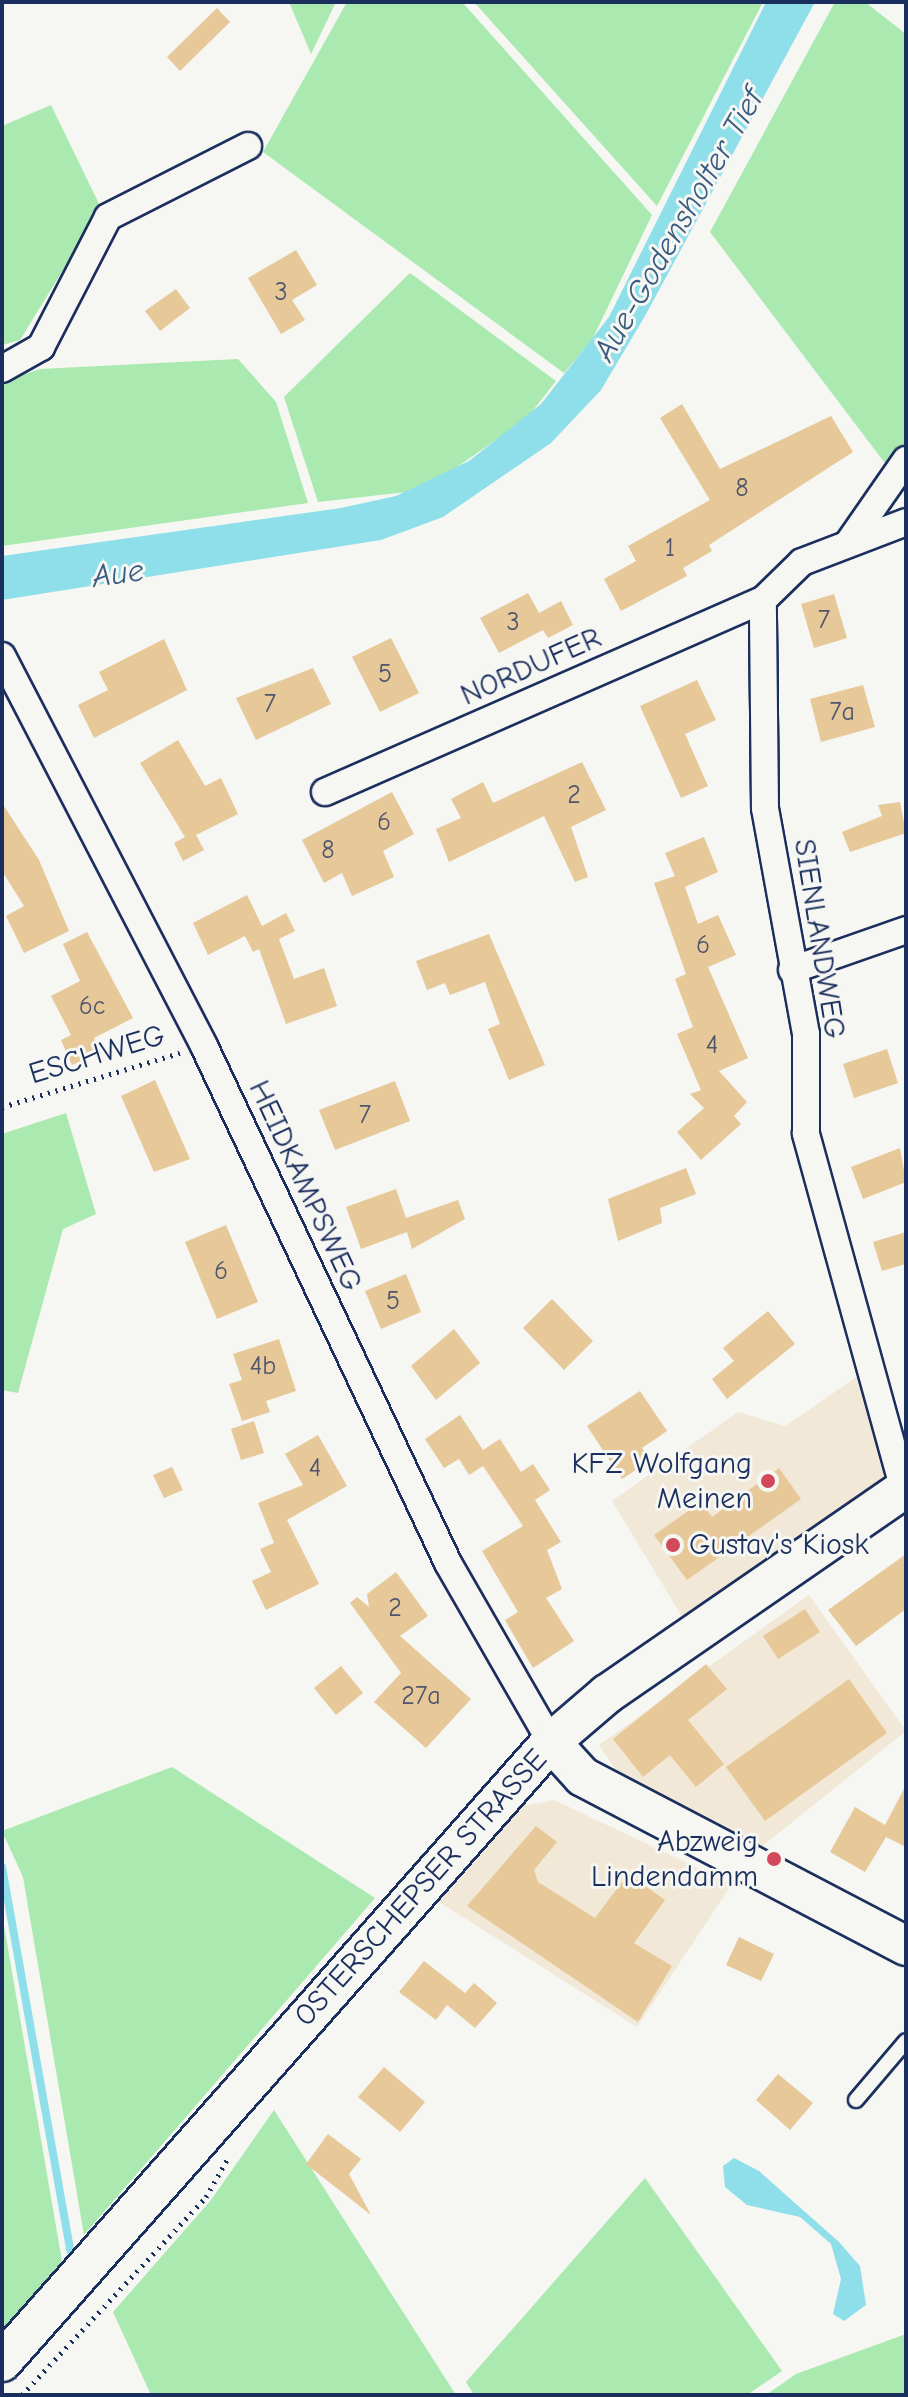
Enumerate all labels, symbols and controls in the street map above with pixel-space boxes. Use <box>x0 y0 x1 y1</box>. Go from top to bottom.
water label: Aue-Godensholter Tief <box>585 82 773 368</box>
house number: 3 <box>274 277 288 309</box>
house number: 8 <box>735 473 749 505</box>
house number: 1 <box>665 533 675 565</box>
water label: Aue <box>90 551 146 597</box>
house number: 7 <box>818 605 830 637</box>
house number: 3 <box>506 607 520 639</box>
street label: NORDUFER <box>455 620 607 714</box>
house number: 5 <box>378 659 392 691</box>
house number: 7 <box>264 689 276 721</box>
house number: 7a <box>829 697 855 729</box>
house number: 2 <box>567 780 581 812</box>
house number: 6 <box>377 807 391 839</box>
house number: 8 <box>321 835 335 867</box>
street label: SIENLANDWEG <box>785 837 853 1041</box>
house number: 6 <box>696 930 710 962</box>
house number: 6c <box>79 991 105 1023</box>
street label: ESCHWEG <box>25 1017 169 1093</box>
house number: 4 <box>706 1030 718 1062</box>
street label: HEIDKAMPSWEG <box>240 1075 370 1297</box>
house number: 7 <box>359 1100 371 1132</box>
house number: 6 <box>214 1256 228 1288</box>
house number: 5 <box>386 1286 400 1318</box>
house number: 4b <box>250 1351 276 1383</box>
place label: KFZ Wolfgang Meinen <box>571 1446 752 1516</box>
house number: 4 <box>309 1453 321 1485</box>
marker: KFZ Wolfgang Meinen <box>759 1472 777 1490</box>
place label: Gustav's Kiosk <box>689 1527 869 1563</box>
marker: Gustav's Kiosk <box>664 1536 682 1554</box>
house number: 2 <box>388 1593 402 1625</box>
house number: 27a <box>401 1681 441 1713</box>
street label: OSTERSCHEPSER STRASSE <box>287 1742 555 2034</box>
place label: Abzweig Lindendamm <box>591 1824 758 1894</box>
marker: Abzweig Lindendamm <box>765 1850 783 1868</box>

